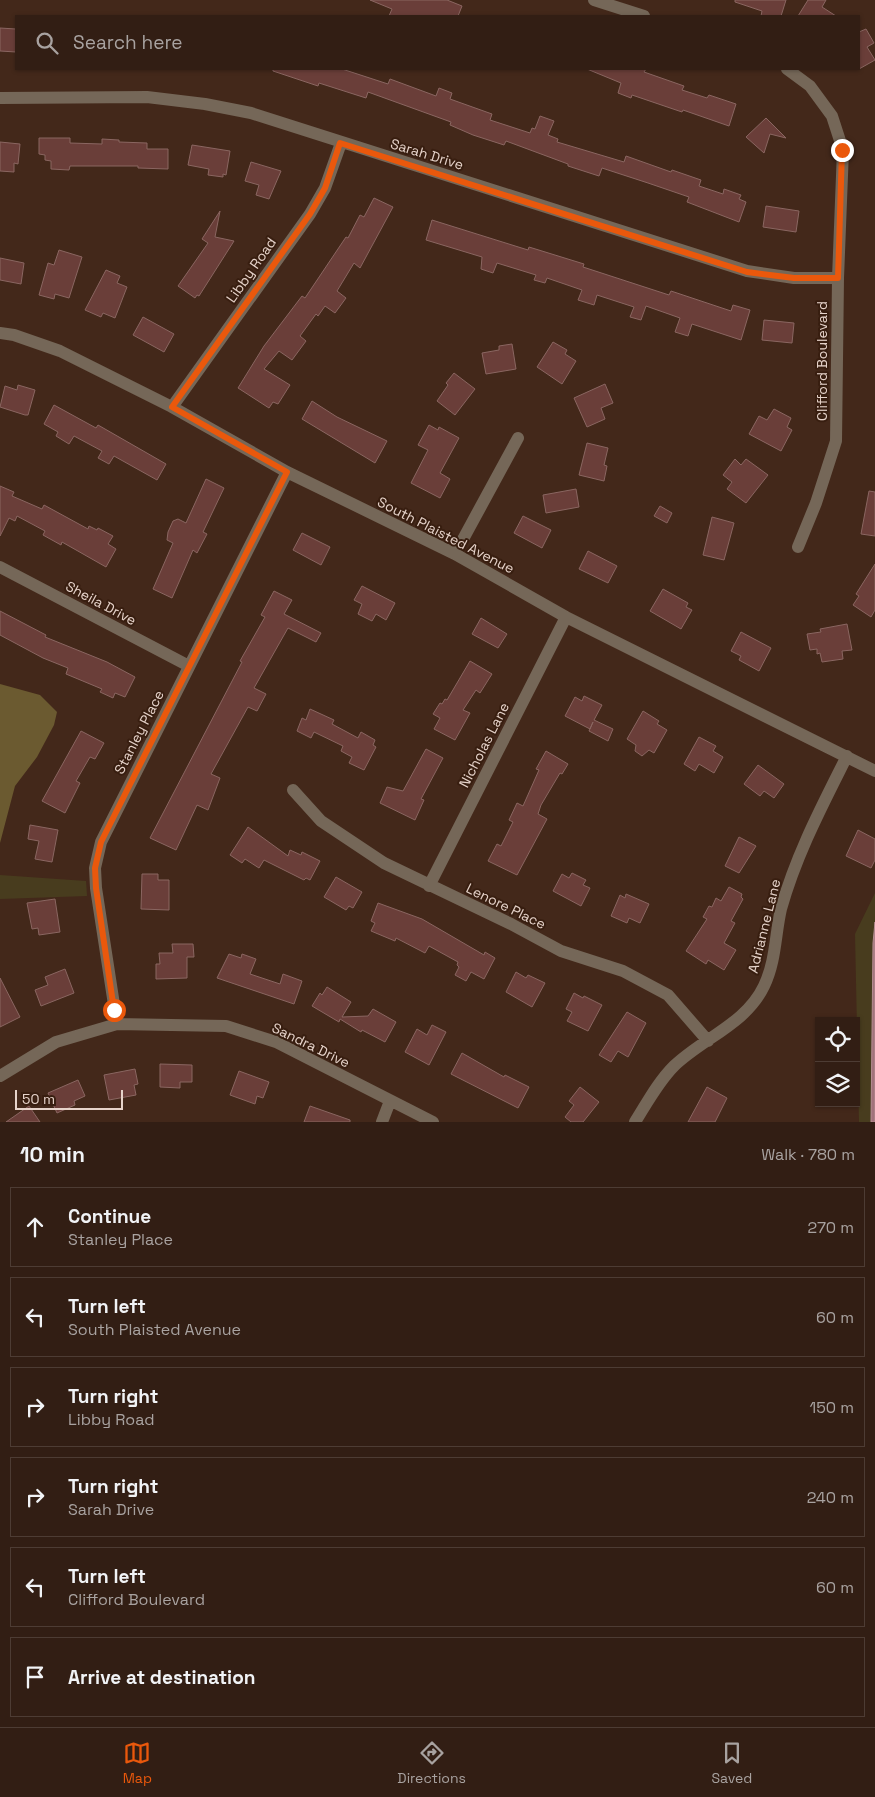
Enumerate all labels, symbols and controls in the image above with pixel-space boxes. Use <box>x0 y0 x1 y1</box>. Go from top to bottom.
search box <box>15 15 860 70</box>
icon: search <box>33 29 61 57</box>
text: Search here <box>73 30 183 55</box>
street label: Sarah Drive <box>388 134 466 174</box>
route end <box>831 139 854 162</box>
street label: Libby Road <box>222 234 280 306</box>
street label: Clifford Boulevard <box>813 301 831 421</box>
street label: South Plaisted Avenue <box>375 493 517 577</box>
street label: Sheila Drive <box>63 577 139 629</box>
street label: Stanley Place <box>110 687 168 777</box>
street label: Nicholas Lane <box>455 699 513 791</box>
street label: Adrianne Lane <box>744 877 784 975</box>
street label: Lenore Place <box>463 879 549 933</box>
route start <box>103 999 126 1022</box>
map controls <box>815 1017 860 1107</box>
button: locate <box>815 1017 860 1062</box>
street label: Sandra Drive <box>269 1018 353 1072</box>
button: layers <box>815 1062 860 1107</box>
scale bar <box>15 1087 122 1110</box>
text: 50 m <box>22 1090 55 1108</box>
text: 10 min <box>20 1141 85 1168</box>
text: Walk · 780 m <box>761 1144 855 1165</box>
text: Continue <box>68 1204 151 1229</box>
icon: ahead <box>21 1213 49 1241</box>
text: 270 m <box>807 1217 854 1238</box>
text: Stanley Place <box>68 1229 173 1250</box>
text: Turn left <box>68 1294 146 1319</box>
icon: left <box>21 1303 49 1331</box>
text: 60 m <box>816 1307 854 1328</box>
text: South Plaisted Avenue <box>68 1319 241 1340</box>
text: Turn right <box>68 1384 158 1409</box>
icon: right <box>21 1393 49 1421</box>
text: 150 m <box>810 1397 854 1418</box>
text: Libby Road <box>68 1409 154 1430</box>
text: Turn right <box>68 1474 158 1499</box>
icon: right <box>21 1483 49 1511</box>
text: 240 m <box>807 1487 854 1508</box>
text: Sarah Drive <box>68 1499 154 1520</box>
text: Turn left <box>68 1564 146 1589</box>
icon: left <box>21 1573 49 1601</box>
text: 60 m <box>816 1577 854 1598</box>
text: Clifford Boulevard <box>68 1589 205 1610</box>
icon: arrive <box>21 1663 49 1691</box>
text: Arrive at destination <box>68 1665 256 1690</box>
tab: Map <box>123 1739 152 1787</box>
tab: Directions <box>397 1739 466 1787</box>
tab: Saved <box>711 1739 752 1787</box>

